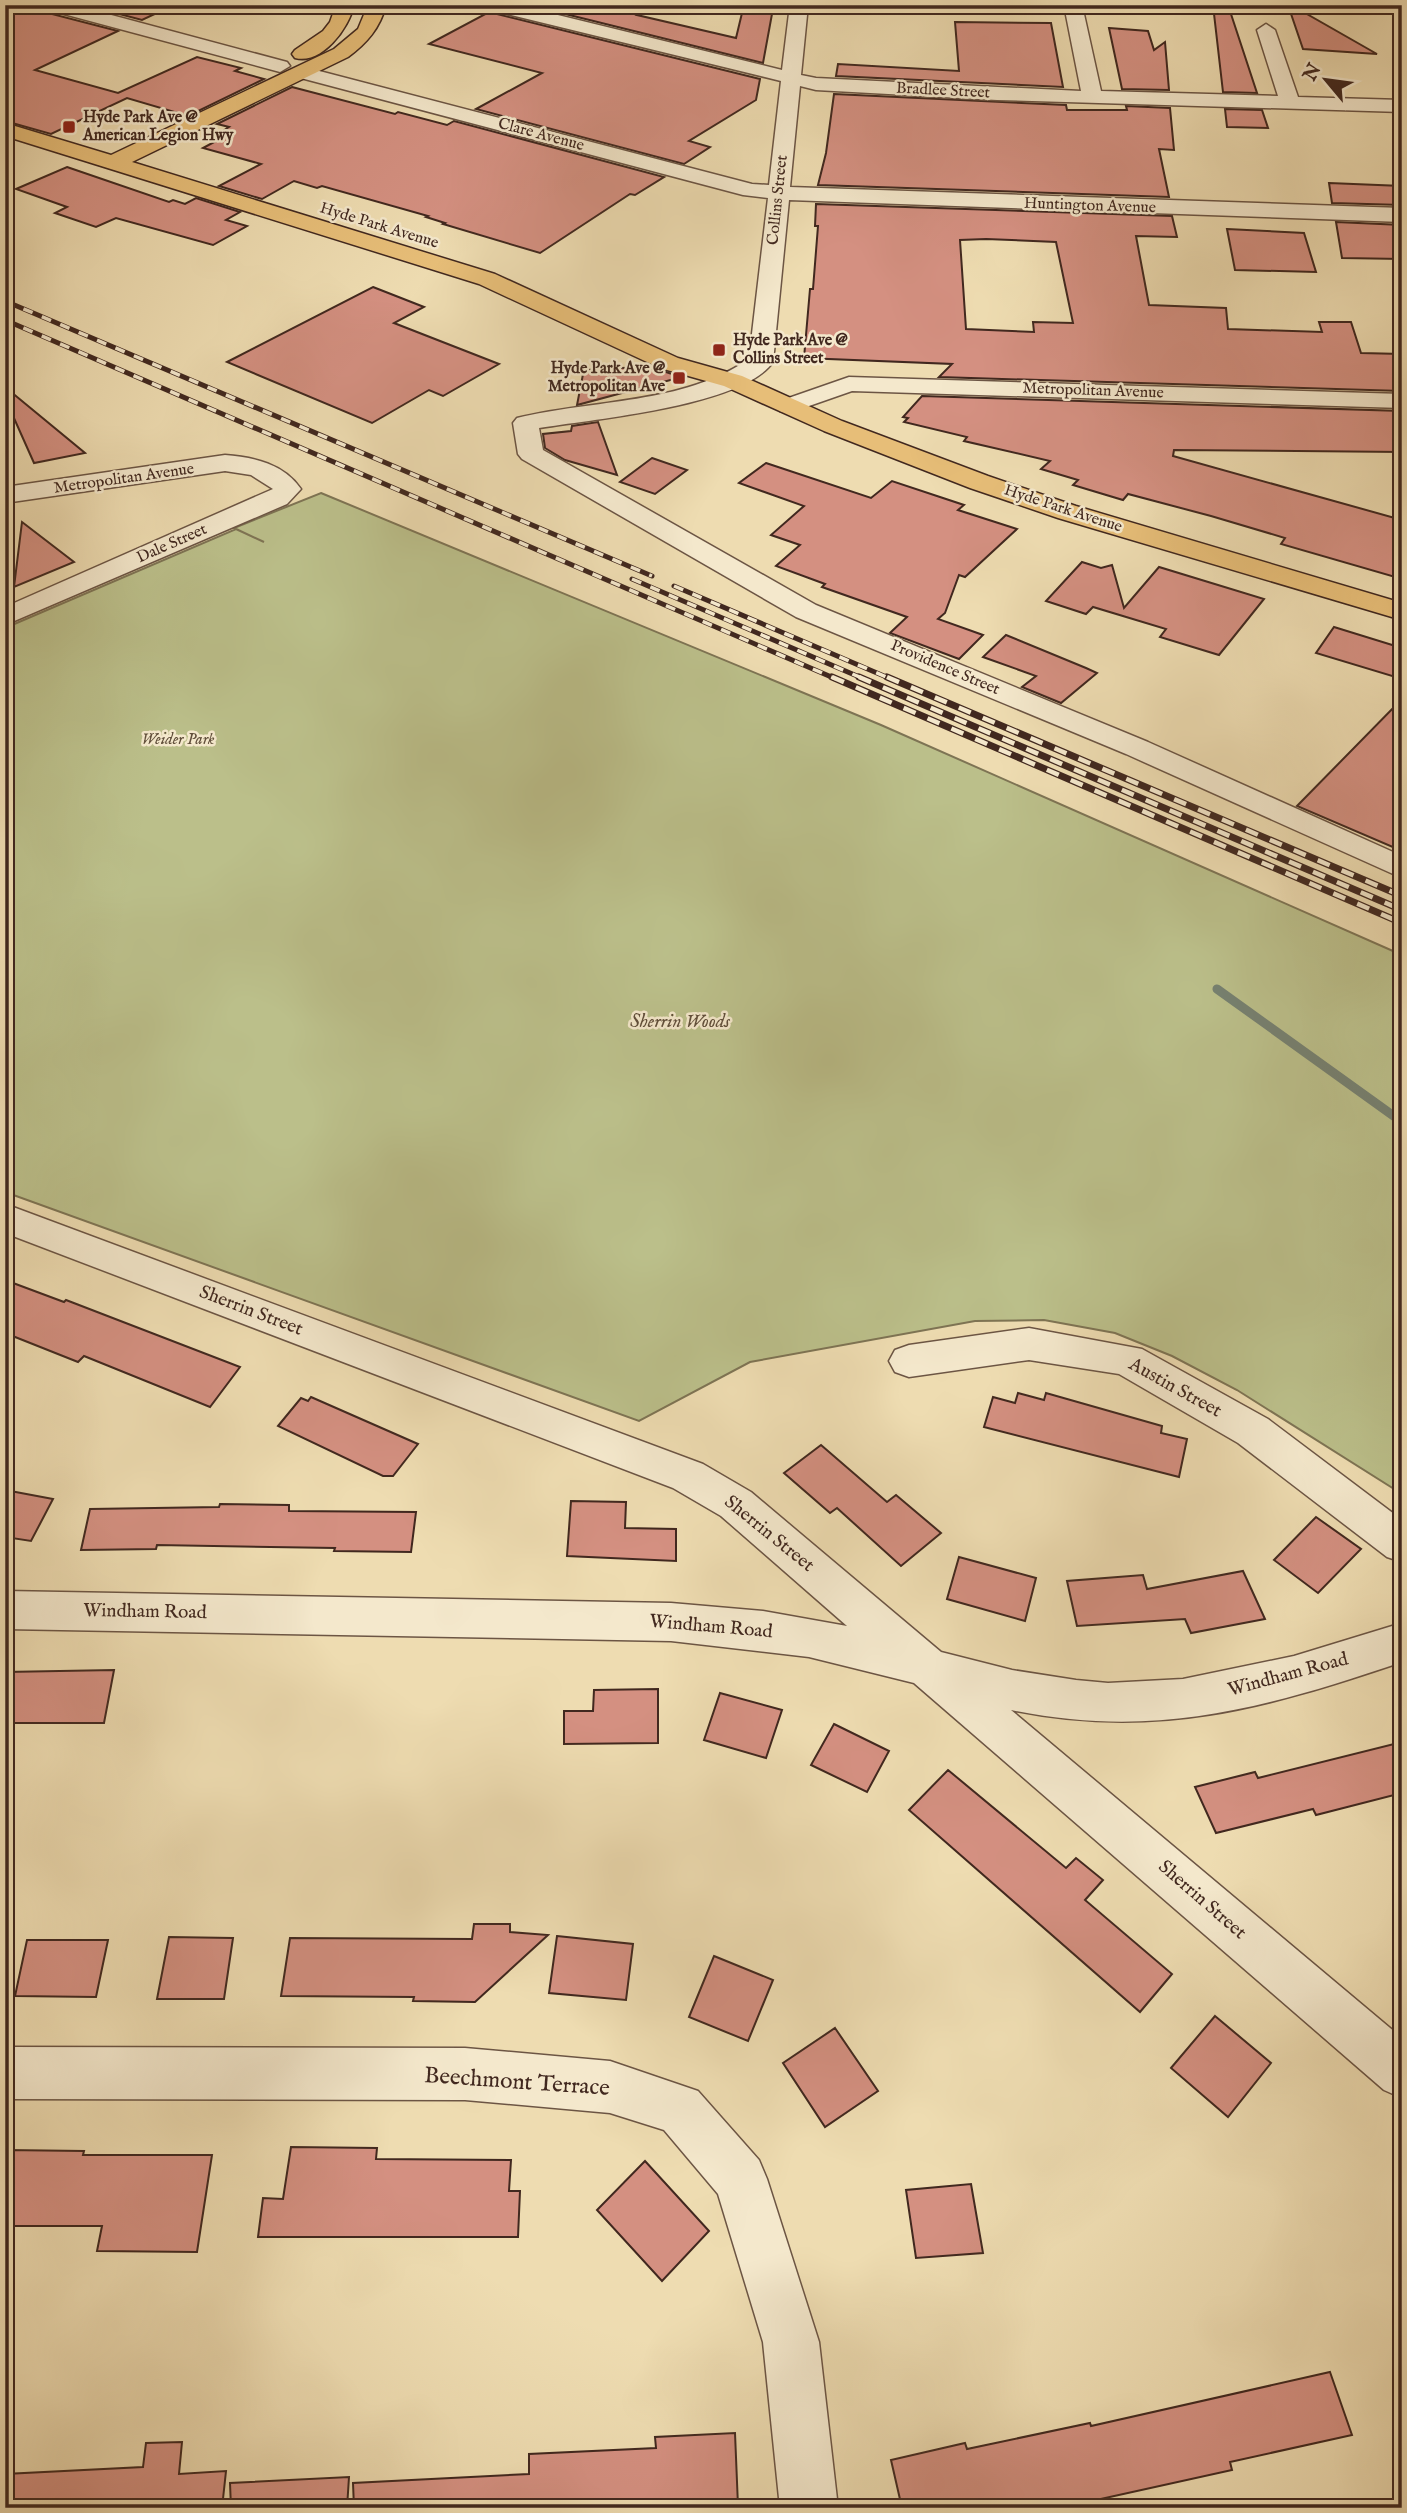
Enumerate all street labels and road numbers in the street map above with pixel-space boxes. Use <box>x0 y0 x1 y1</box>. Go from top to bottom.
street label: Bradlee Street <box>895 79 991 103</box>
street label: Clare Avenue <box>496 114 586 156</box>
street label: Collins Street <box>763 153 793 246</box>
street label: Huntington Avenue <box>1024 194 1156 218</box>
street label: Hyde Park Avenue <box>317 198 441 254</box>
street label: Metropolitan Avenue <box>1022 379 1164 403</box>
street label: Metropolitan Avenue <box>53 459 195 499</box>
street label: Hyde Park Avenue <box>1001 480 1125 538</box>
street label: Dale Street <box>134 519 211 568</box>
street label: Providence Street <box>887 636 1003 700</box>
street label: Sherrin Street <box>196 1280 307 1342</box>
street label: Austin Street <box>1124 1352 1226 1424</box>
street label: Sherrin Street <box>719 1490 819 1578</box>
street label: Windham Road <box>83 1599 208 1625</box>
street label: Windham Road <box>648 1610 774 1644</box>
street label: Windham Road <box>1225 1647 1352 1703</box>
street label: Sherrin Street <box>1153 1855 1251 1945</box>
street label: Beechmont Terrace <box>423 2061 611 2103</box>

